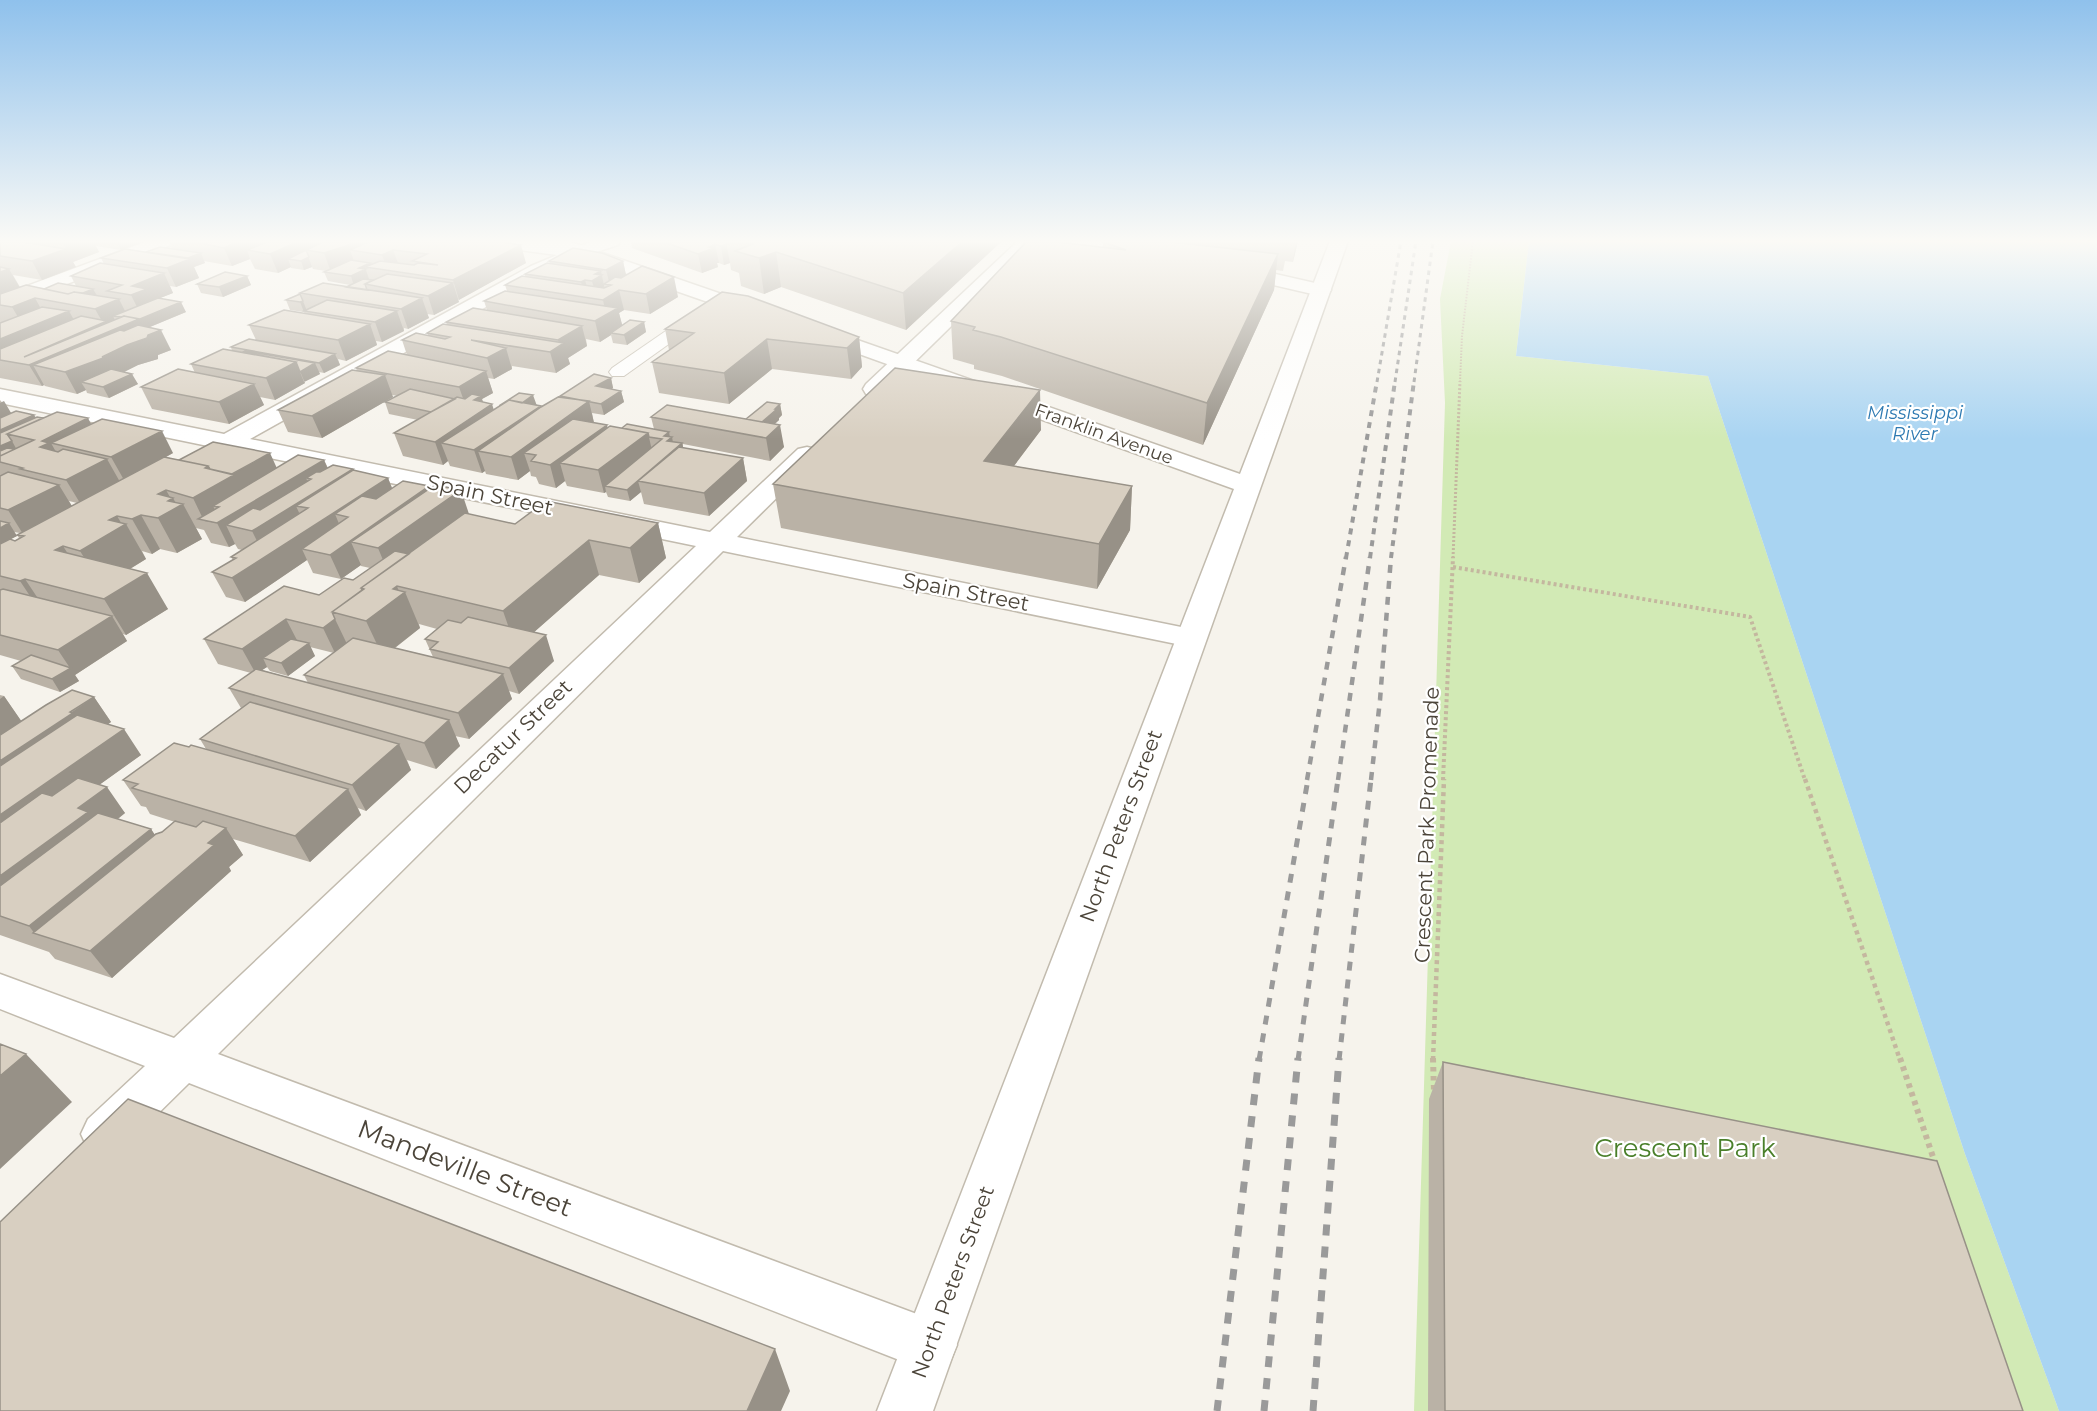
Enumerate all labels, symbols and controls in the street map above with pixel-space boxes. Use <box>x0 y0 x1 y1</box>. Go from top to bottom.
street label: Franklin Avenue <box>1032 399 1176 469</box>
water label: Mississippi River <box>1867 402 1963 445</box>
street label: Spain Street <box>425 469 555 520</box>
street label: Spain Street <box>901 567 1031 616</box>
street label: Decatur Street <box>448 674 577 799</box>
street label: Crescent Park Promenade <box>1409 686 1444 964</box>
street label: North Peters Street <box>1074 726 1167 926</box>
street label: Mandeville Street <box>353 1112 577 1224</box>
park label: Crescent Park <box>1594 1132 1776 1164</box>
street label: North Peters Street <box>906 1182 999 1382</box>

